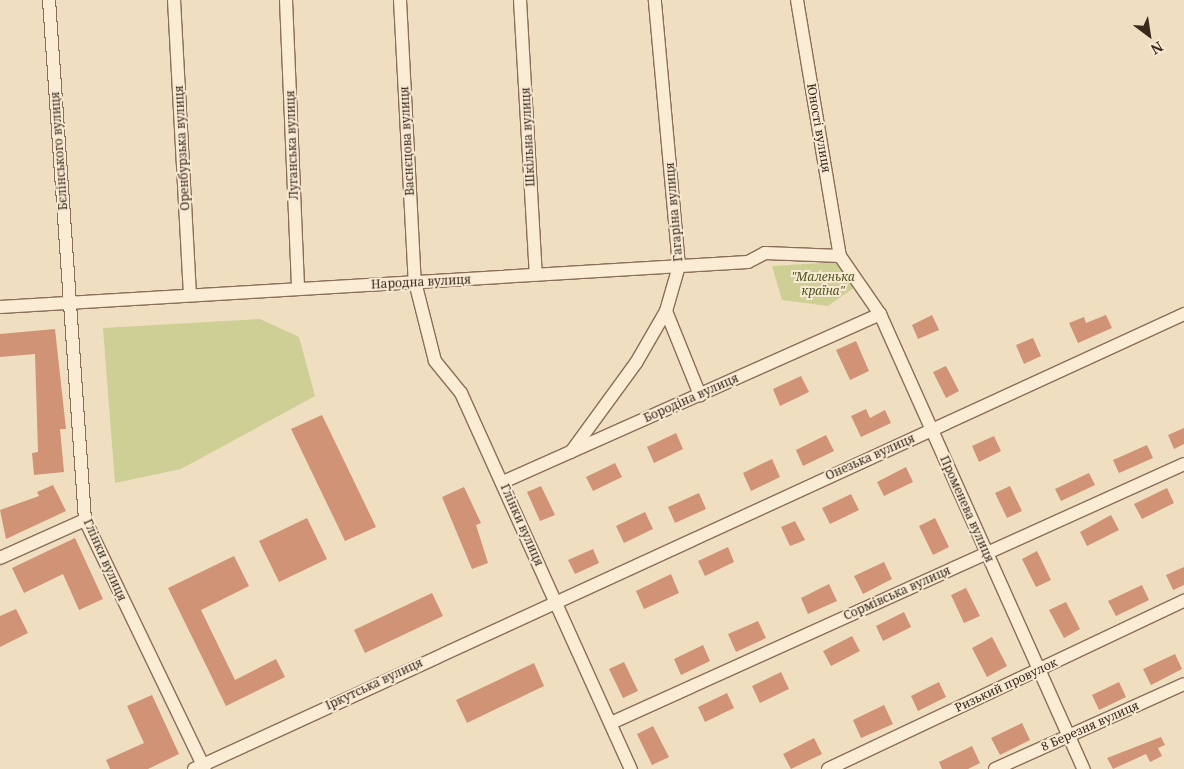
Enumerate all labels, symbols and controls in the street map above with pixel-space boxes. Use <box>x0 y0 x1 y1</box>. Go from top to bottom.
north arrow <box>1124 10 1174 60</box>
text: N <box>1147 37 1167 59</box>
street label: Юності вулиця <box>804 82 834 174</box>
street label: Оренбурзька вулиця <box>172 85 192 211</box>
street label: Васнєцова вулиця <box>397 86 417 196</box>
street label: Шкільна вулиця <box>518 87 538 187</box>
street label: Луганська вулиця <box>283 90 301 200</box>
street label: Бєлінського вулиця <box>48 91 70 211</box>
street label: Гагаріна вулиця <box>662 162 686 262</box>
park label: "Маленька країна" <box>791 270 855 298</box>
street label: Народна вулиця <box>371 272 471 292</box>
street label: Бородіна вулиця <box>641 371 741 425</box>
street label: Онезька вулиця <box>823 431 917 483</box>
street label: Променева вулиця <box>937 454 997 564</box>
street label: Глінки вулиця <box>497 482 547 568</box>
street label: Глінки вулиця <box>80 517 130 603</box>
street label: Сормівська вулиця <box>841 563 953 623</box>
street label: Іркутська вулиця <box>323 655 425 713</box>
street label: Ризький провулок <box>952 655 1060 715</box>
street label: 8 Березня вулиця <box>1039 698 1141 754</box>

